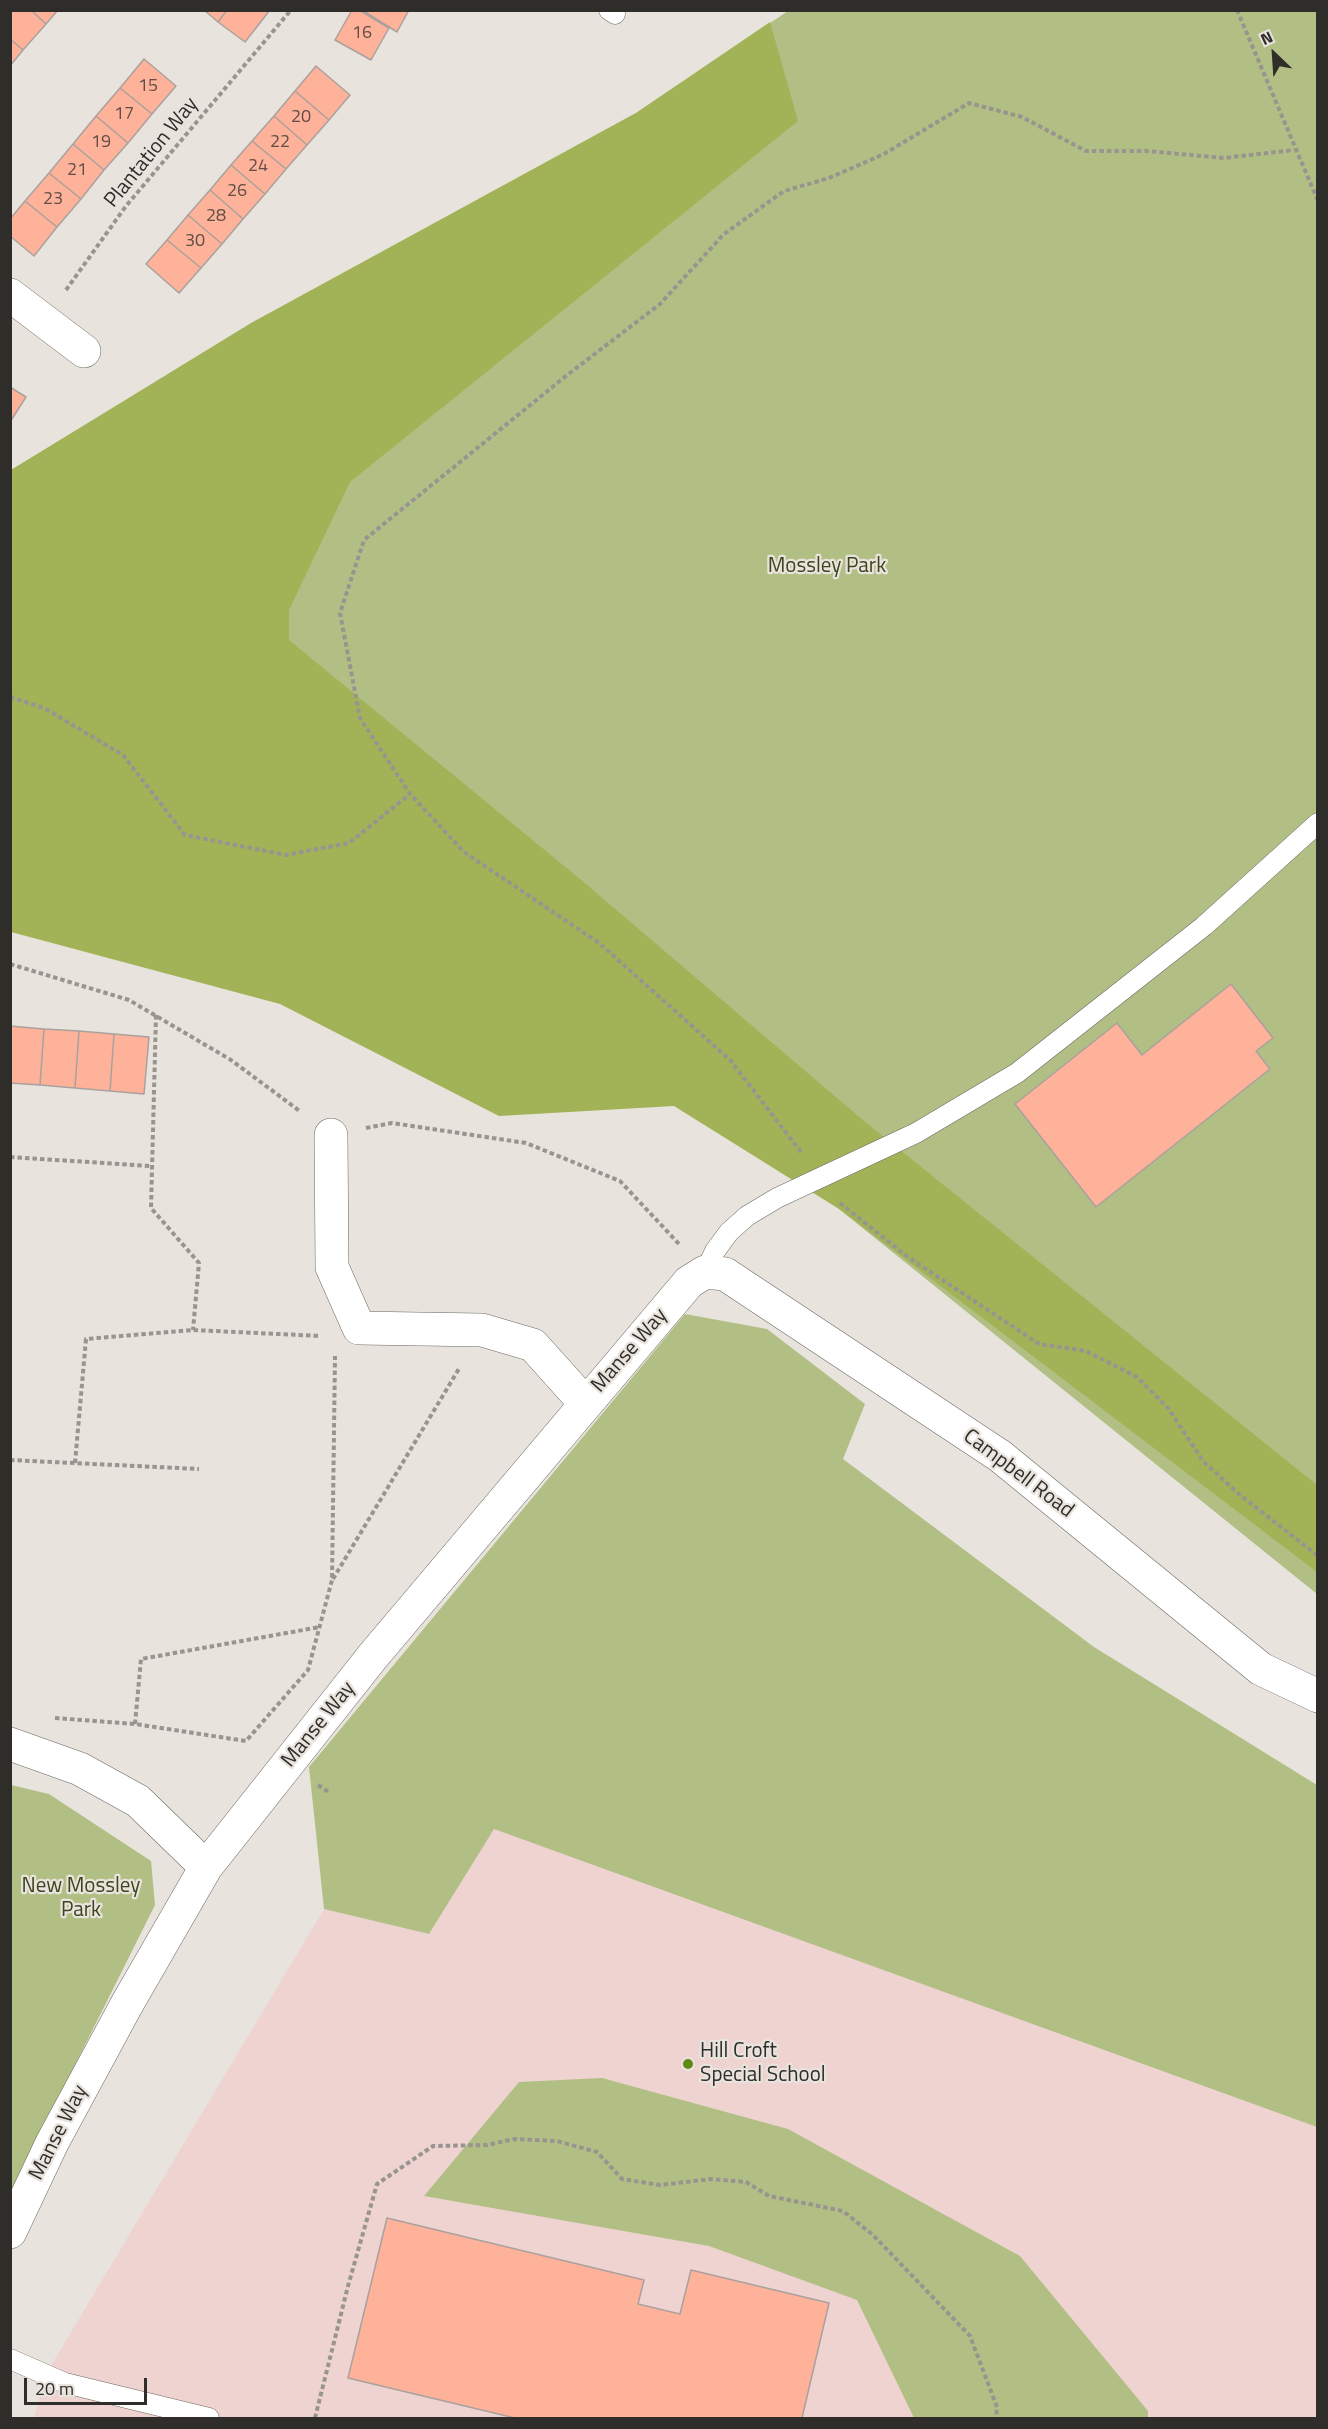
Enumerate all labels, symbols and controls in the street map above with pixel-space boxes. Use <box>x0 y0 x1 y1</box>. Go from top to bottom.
house number: 16 <box>352 23 372 45</box>
north arrow <box>1244 24 1304 84</box>
text: N <box>1256 24 1276 51</box>
house number: 15 <box>138 76 158 98</box>
street label: Plantation Way <box>100 93 204 213</box>
house number: 17 <box>114 104 134 126</box>
house number: 20 <box>291 107 311 129</box>
house number: 19 <box>91 132 111 154</box>
house number: 22 <box>270 132 290 154</box>
house number: 24 <box>248 156 268 178</box>
house number: 21 <box>67 160 87 182</box>
house number: 26 <box>227 181 247 203</box>
house number: 23 <box>43 189 63 211</box>
house number: 28 <box>206 206 226 228</box>
house number: 30 <box>185 231 205 253</box>
park label: Mossley Park <box>768 554 886 580</box>
street label: Manse Way <box>587 1304 673 1398</box>
street label: Campbell Road <box>958 1424 1078 1524</box>
street label: Manse Way <box>277 1677 361 1773</box>
park label: New Mossley Park <box>22 1874 140 1924</box>
place label: Hill Croft Special School <box>700 2039 826 2089</box>
marker: Hill Croft Special School <box>681 2057 695 2071</box>
street label: Manse Way <box>24 2081 94 2185</box>
scale bar <box>27 2366 150 2404</box>
text: 20 m <box>35 2375 74 2402</box>

